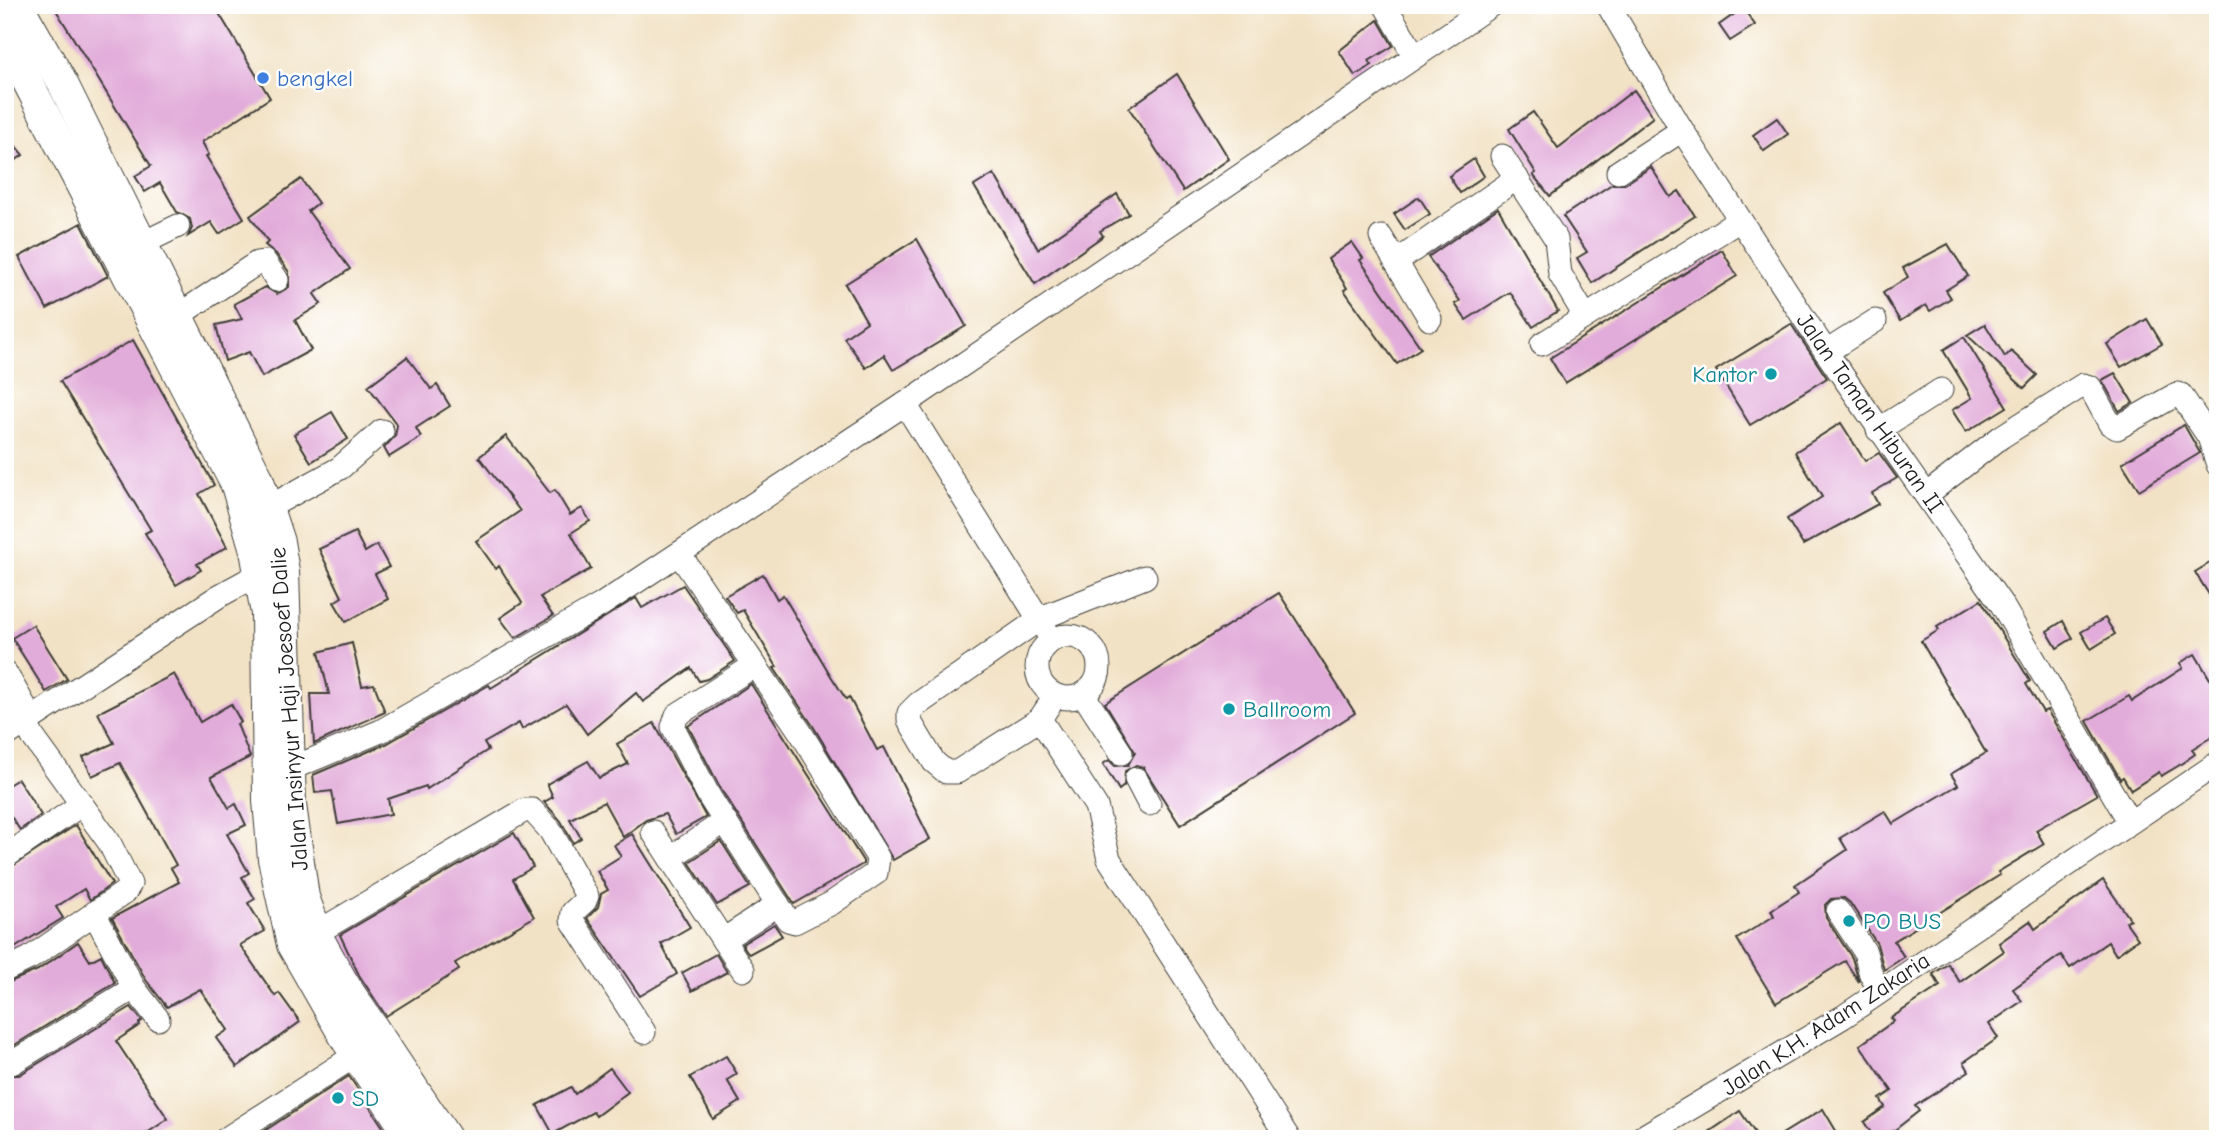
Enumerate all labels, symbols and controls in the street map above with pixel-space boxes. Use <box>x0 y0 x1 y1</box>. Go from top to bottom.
place label: bengkel <box>277 65 353 92</box>
marker: bengkel <box>255 70 271 86</box>
street label: Jalan Taman Hiburan II <box>1791 308 1949 518</box>
place label: Kantor <box>1692 361 1758 388</box>
marker: Kantor <box>1763 366 1779 382</box>
street label: Jalan Insinyur Haji Joesoef Dalie <box>264 546 314 872</box>
place label: Ballroom <box>1243 696 1331 723</box>
marker: Ballroom <box>1221 701 1237 717</box>
place label: PO BUS <box>1863 908 1941 935</box>
marker: PO BUS <box>1841 913 1857 929</box>
street label: Jalan K.H. Adam Zakaria <box>1717 947 1935 1101</box>
place label: SD <box>352 1085 379 1112</box>
marker: SD <box>330 1090 346 1106</box>

